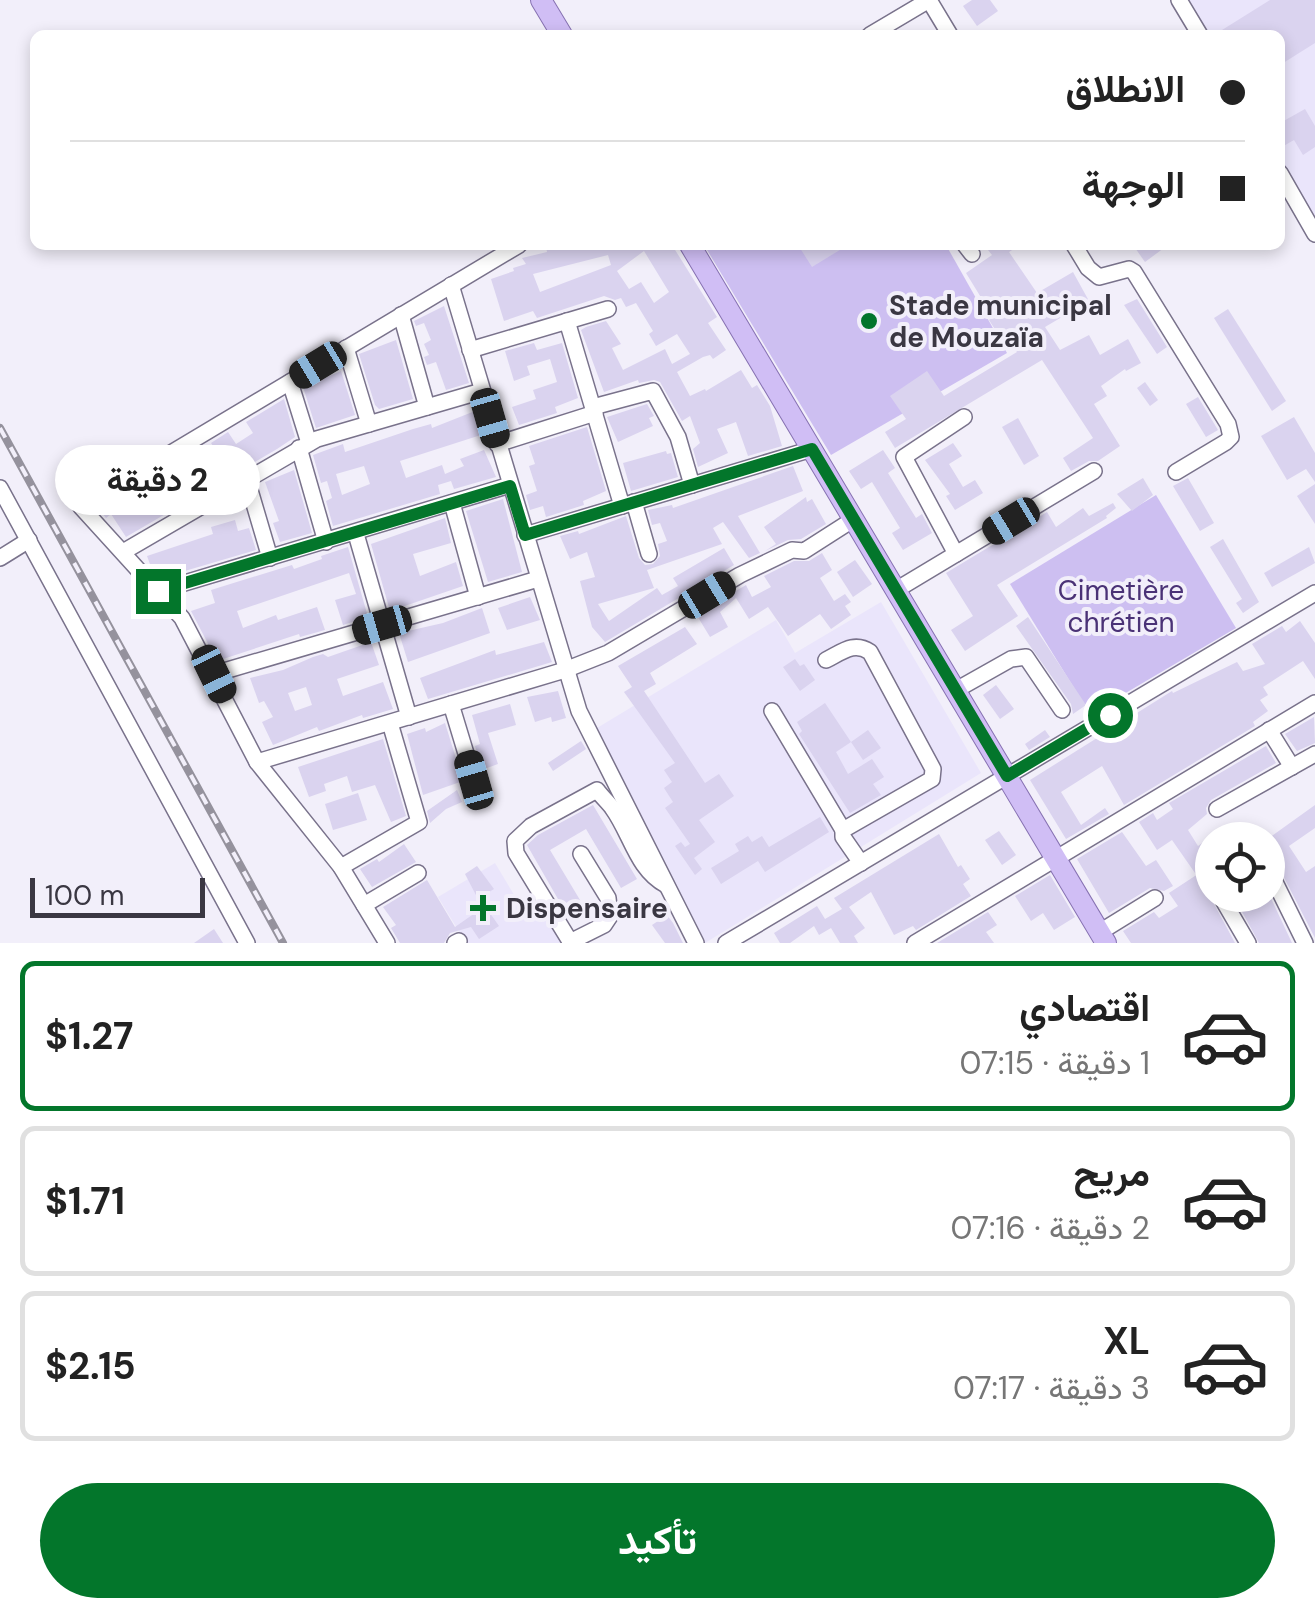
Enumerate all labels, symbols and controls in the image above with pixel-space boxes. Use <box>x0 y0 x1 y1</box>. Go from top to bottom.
text: الانطلاق <box>1066 64 1185 114</box>
text: الوجهة <box>1082 160 1185 210</box>
place label: Stade municipal de Mouzaïa <box>889 287 1112 356</box>
marker: Stade municipal de Mouzaïa <box>858 310 880 332</box>
car <box>285 337 351 393</box>
car <box>467 385 513 451</box>
callout: 2 دقيقة <box>56 446 260 516</box>
text: 2 دقيقة <box>107 459 208 501</box>
car <box>978 493 1044 549</box>
car <box>674 567 740 623</box>
route end <box>136 569 181 614</box>
park label: Cimetière chrétien <box>1058 572 1184 641</box>
car <box>349 602 415 648</box>
car <box>187 640 241 708</box>
route start <box>1088 693 1133 738</box>
car <box>451 747 497 813</box>
map controls <box>1195 822 1285 912</box>
button: locate <box>1195 822 1285 912</box>
scale bar <box>30 873 205 918</box>
text: 100 m <box>45 877 124 914</box>
place label: Dispensaire <box>506 890 668 927</box>
marker: Dispensaire <box>470 895 496 921</box>
text: اقتصادي <box>1019 983 1150 1033</box>
icon: car <box>1180 991 1270 1081</box>
text: $1.27 <box>45 1011 133 1061</box>
text: 1 دقيقة · 07:15 <box>960 1042 1150 1084</box>
text: مريح <box>1074 1148 1150 1198</box>
icon: car <box>1180 1156 1270 1246</box>
text: $1.71 <box>45 1176 125 1226</box>
text: 2 دقيقة · 07:16 <box>951 1207 1150 1249</box>
text: XL <box>1103 1316 1150 1366</box>
icon: car <box>1180 1321 1270 1411</box>
text: $2.15 <box>45 1341 136 1391</box>
text: 3 دقيقة · 07:17 <box>953 1367 1150 1409</box>
button: تأكيد <box>40 1483 1275 1598</box>

